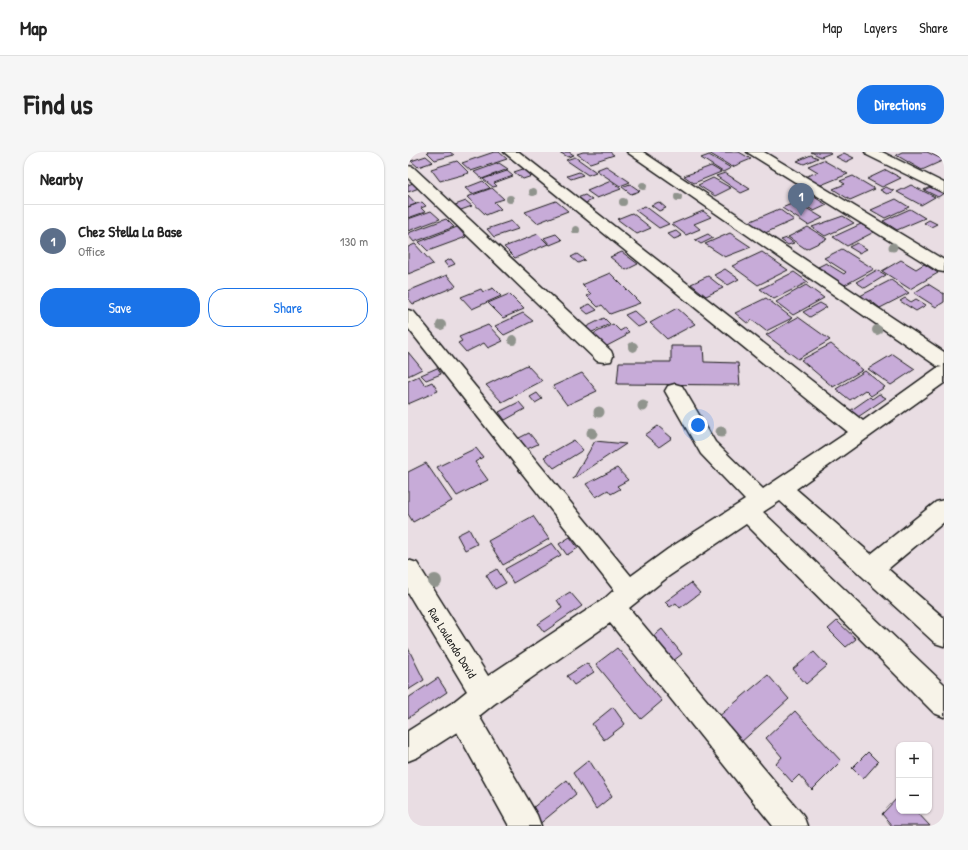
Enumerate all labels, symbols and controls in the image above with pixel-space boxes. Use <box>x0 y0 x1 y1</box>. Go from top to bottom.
text: Map <box>20 15 47 41</box>
text: Map <box>822 18 842 37</box>
text: Layers <box>864 18 897 37</box>
text: Share <box>919 18 948 37</box>
text: Find us <box>24 85 93 123</box>
button: Directions <box>857 85 944 124</box>
text: Nearby <box>40 167 83 190</box>
pin: 1 <box>788 183 814 216</box>
text: Chez Stella La Base <box>78 221 182 242</box>
text: 1 <box>51 232 55 250</box>
text: 130 m <box>340 232 368 250</box>
text: Office <box>78 242 105 260</box>
button: Save <box>40 288 200 327</box>
button: Share <box>208 288 368 327</box>
your location <box>688 415 708 435</box>
street label: Rue Loulendo David <box>424 604 481 681</box>
map controls <box>896 742 932 814</box>
button: + <box>896 742 932 778</box>
button: − <box>896 778 932 814</box>

